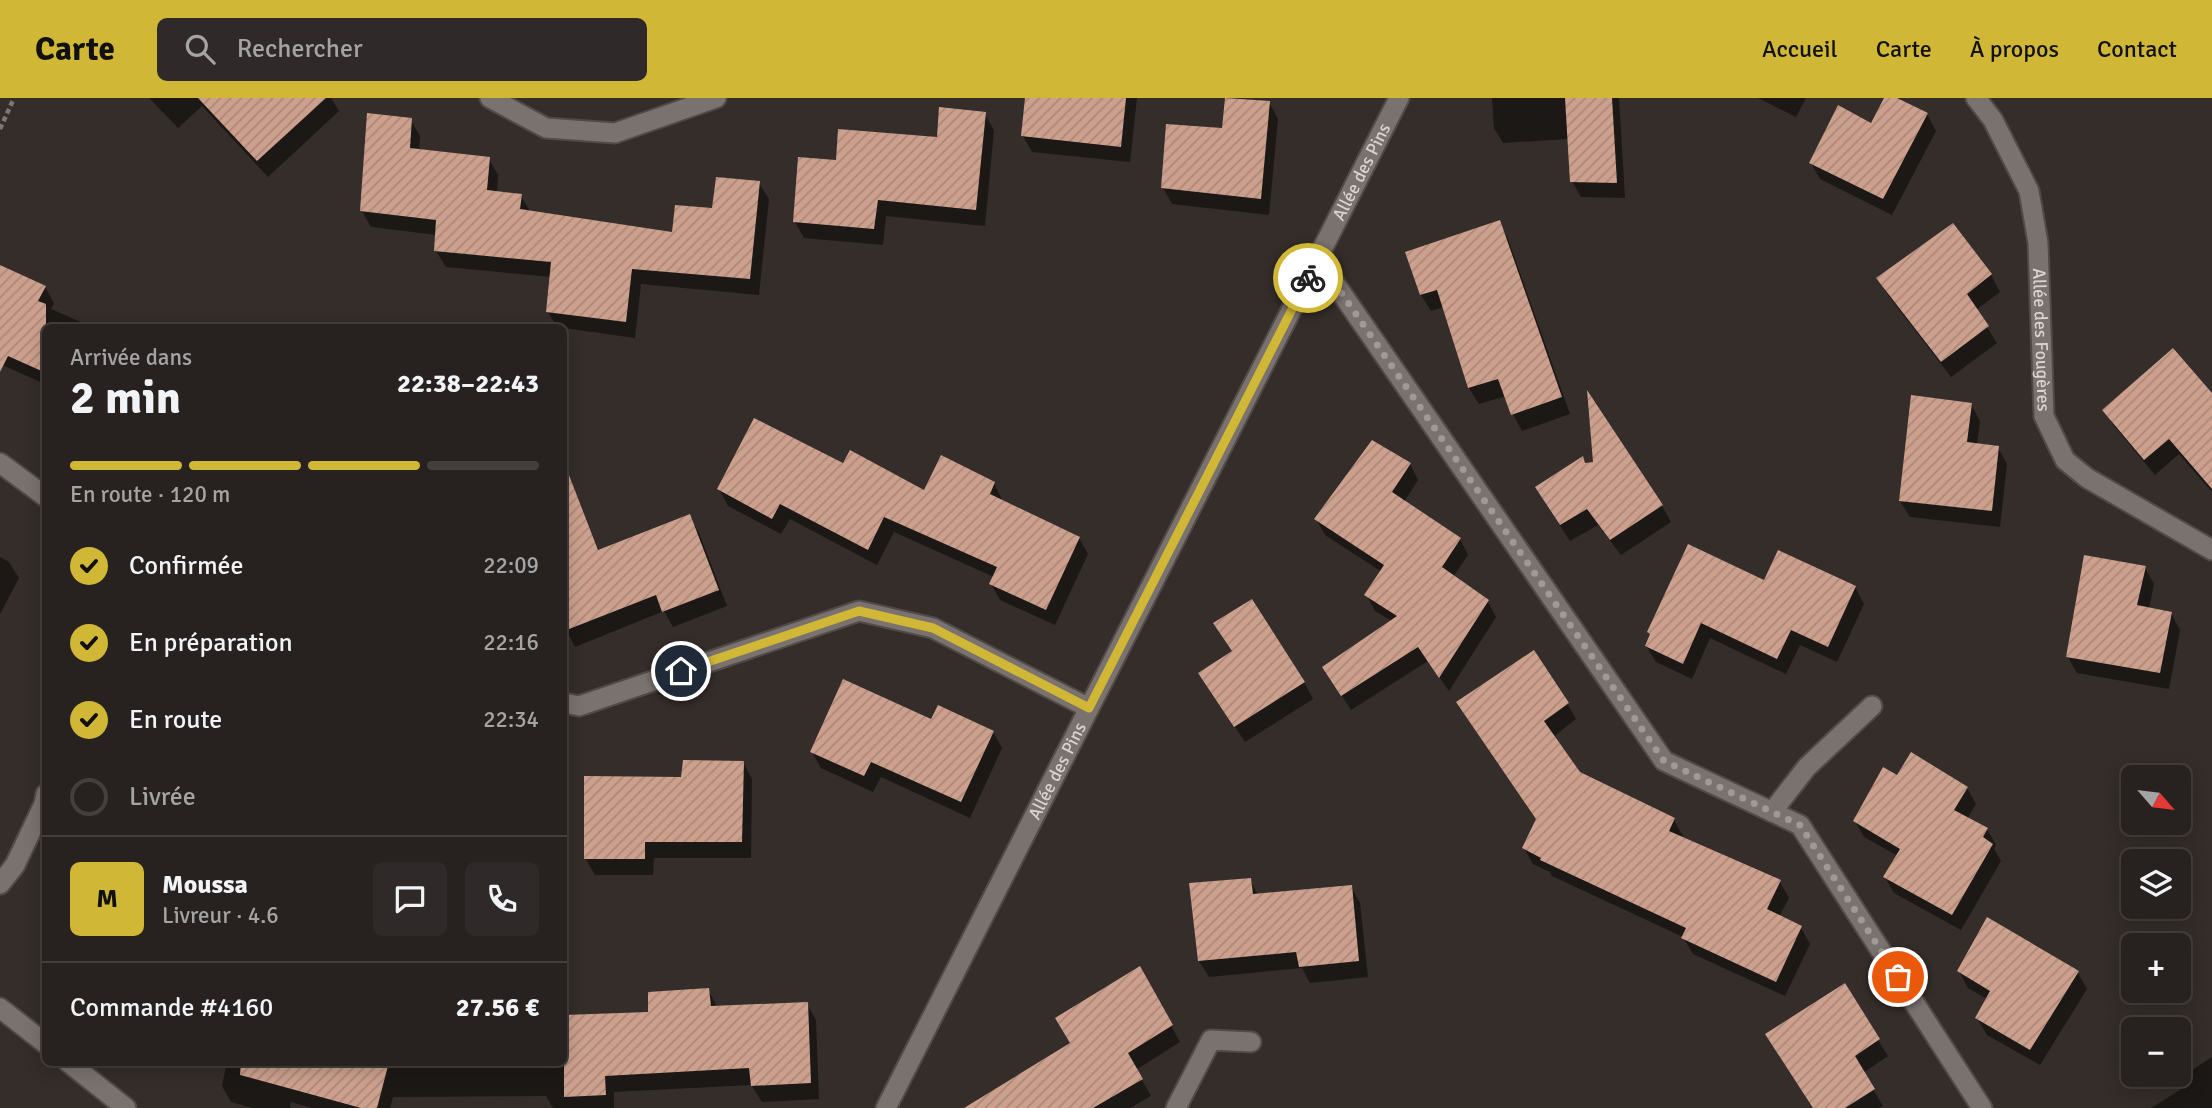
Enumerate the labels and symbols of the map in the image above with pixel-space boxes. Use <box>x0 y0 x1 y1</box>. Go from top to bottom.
street label: Allée des Pins <box>1328 119 1395 224</box>
courier <box>1273 243 1343 313</box>
street label: Allée des Fougères <box>2028 268 2055 412</box>
pin <box>651 641 711 701</box>
street label: Allée des Pins <box>1023 719 1091 823</box>
north arrow <box>2121 765 2191 835</box>
pin <box>1868 947 1928 1007</box>

